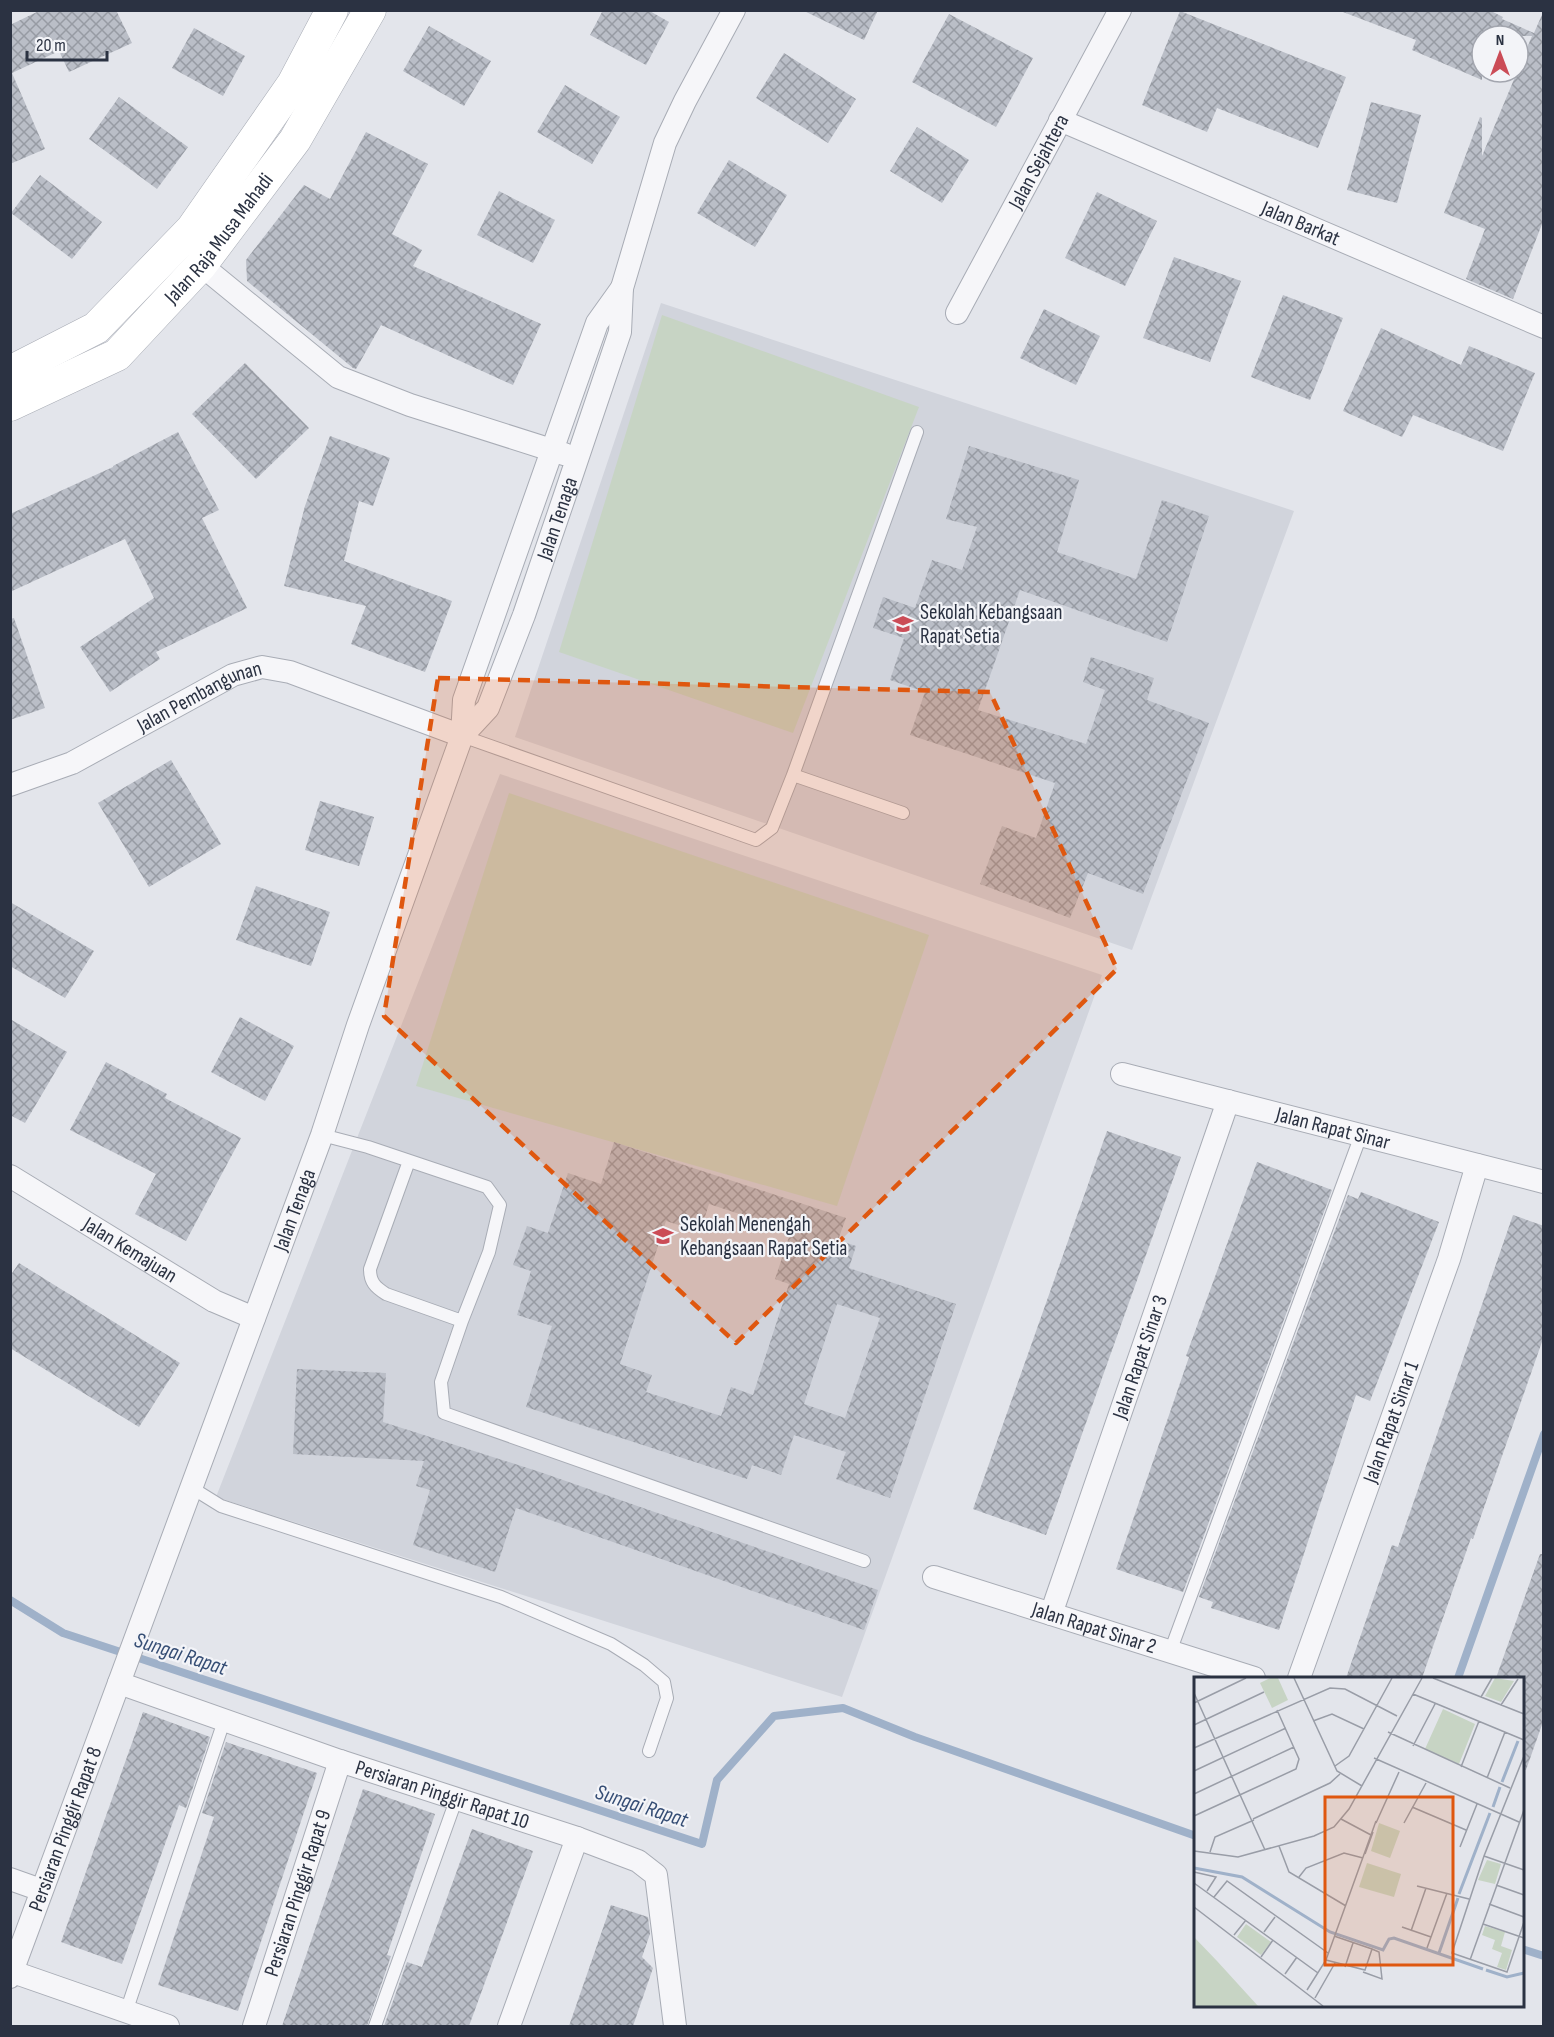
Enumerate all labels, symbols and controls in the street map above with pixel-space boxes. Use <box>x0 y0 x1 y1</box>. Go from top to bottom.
scale bar <box>27 24 106 62</box>
north arrow <box>1470 24 1530 84</box>
text: N <box>1496 31 1504 50</box>
text: 20 m <box>36 35 66 56</box>
street label: Jalan Sejahtera <box>1003 110 1074 214</box>
street label: Jalan Raja Musa Mahadi <box>159 168 279 310</box>
street label: Jalan Barkat <box>1257 195 1344 251</box>
street label: Jalan Tenaga <box>531 474 583 564</box>
place label: Sekolah Kebangsaan Rapat Setia <box>920 600 1063 649</box>
school or university icon: Sekolah Kebangsaan Rapat Setia <box>891 612 915 636</box>
street label: Jalan Pembangunan <box>132 656 264 738</box>
street label: Jalan Rapat Sinar <box>1272 1102 1393 1155</box>
street label: Jalan Tenaga <box>268 1166 321 1256</box>
street label: Jalan Kemajuan <box>78 1211 181 1288</box>
place label: Sekolah Menengah Kebangsaan Rapat Setia <box>680 1212 847 1261</box>
school or university icon: Sekolah Menengah Kebangsaan Rapat Setia <box>651 1224 675 1248</box>
street label: Jalan Rapat Sinar 3 <box>1107 1292 1173 1423</box>
street label: Jalan Rapat Sinar 1 <box>1358 1357 1425 1487</box>
street label: Jalan Rapat Sinar 2 <box>1028 1596 1159 1659</box>
water label: Sungai Rapat <box>131 1627 232 1682</box>
inset map <box>1194 1677 1524 2007</box>
street label: Persiaran Pinggir Rapat 8 <box>23 1743 107 1915</box>
street label: Persiaran Pinggir Rapat 10 <box>352 1755 532 1835</box>
water label: Sungai Rapat <box>592 1779 693 1834</box>
street label: Persiaran Pinggir Rapat 9 <box>259 1806 336 1980</box>

